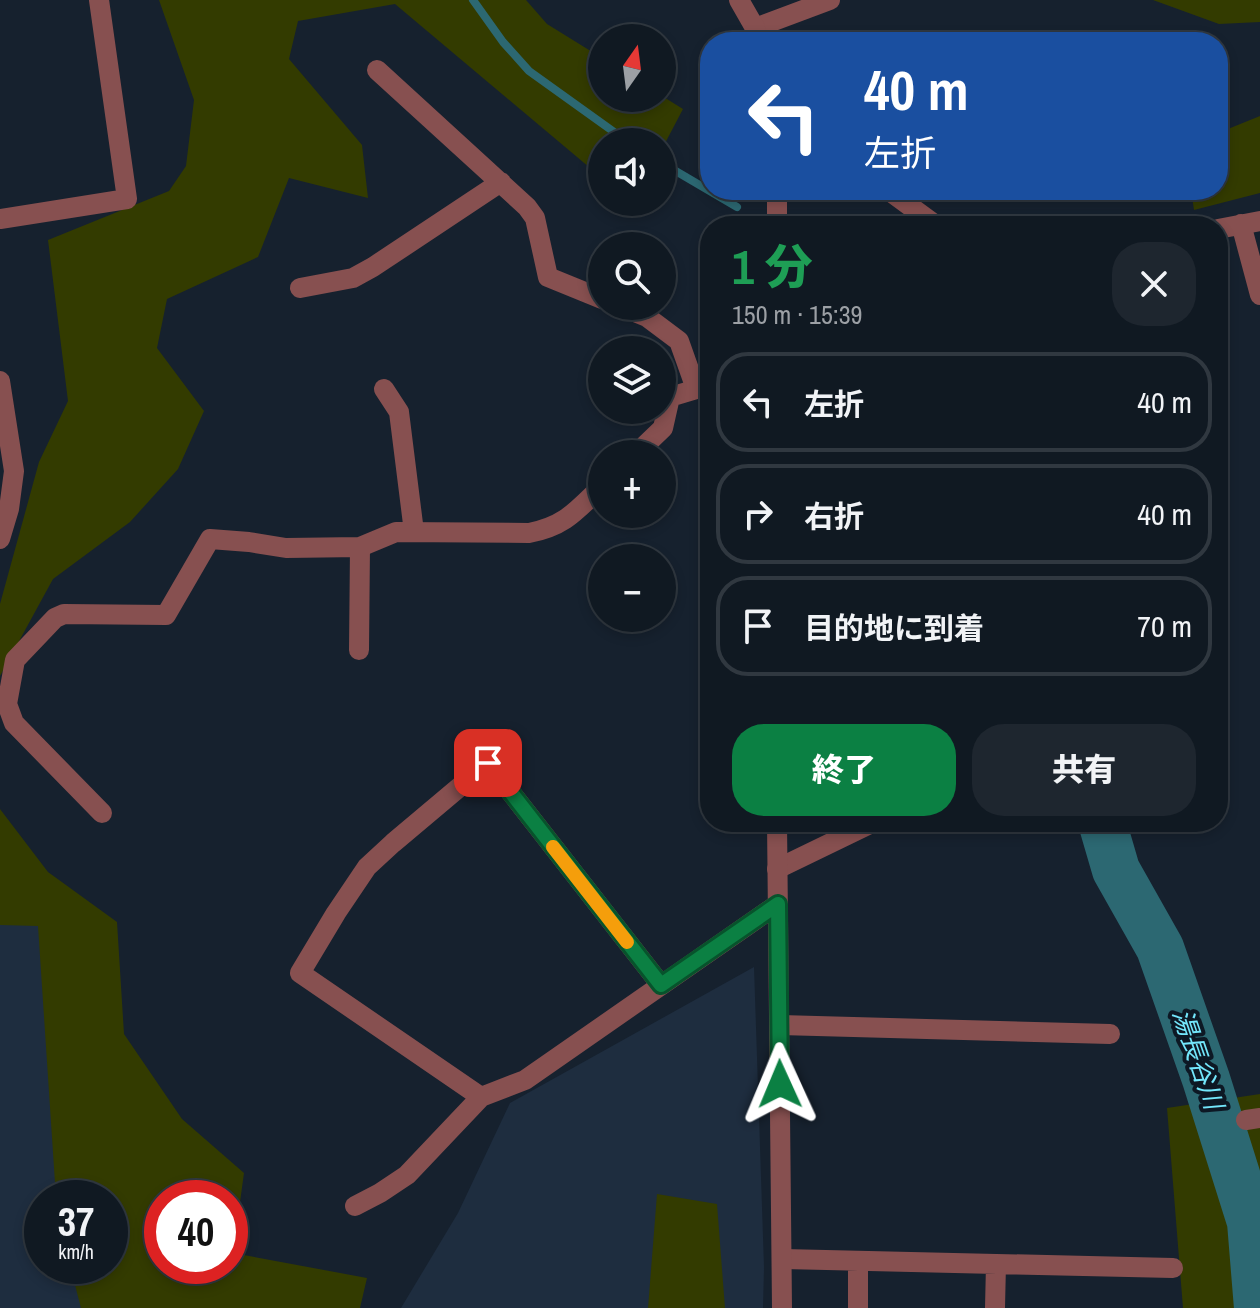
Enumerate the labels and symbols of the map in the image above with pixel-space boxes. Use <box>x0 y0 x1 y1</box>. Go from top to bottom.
north arrow <box>588 24 676 112</box>
pin <box>454 729 522 797</box>
water label: 湯長谷川 <box>1165 1004 1233 1117</box>
position arrow <box>738 1042 822 1126</box>
speed limit sign: 40 <box>144 1180 248 1284</box>

